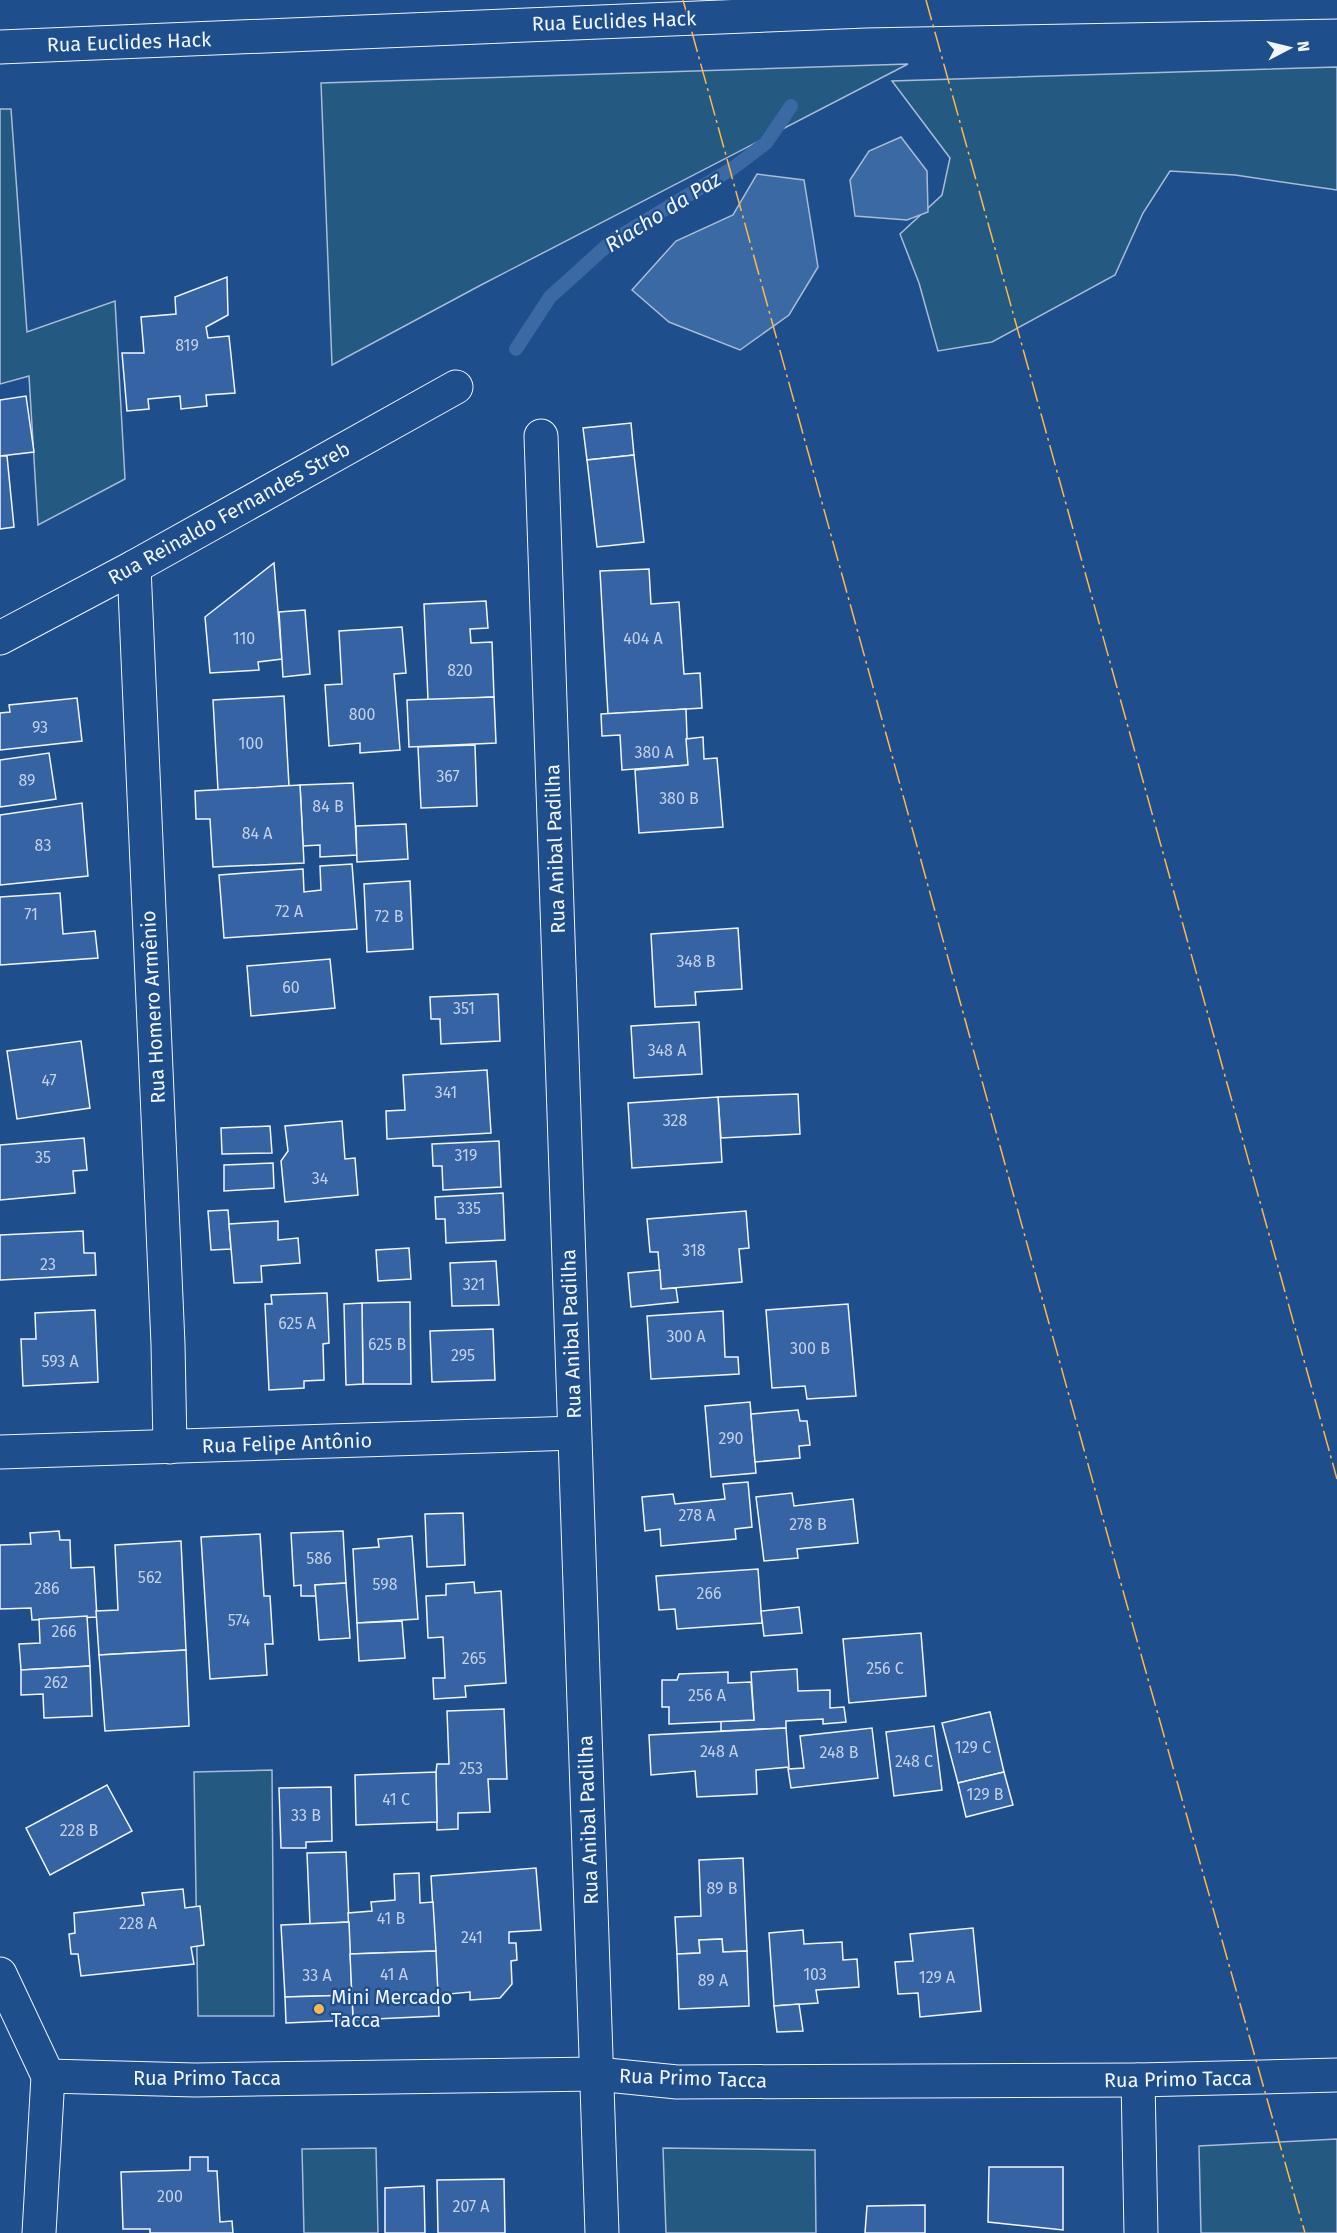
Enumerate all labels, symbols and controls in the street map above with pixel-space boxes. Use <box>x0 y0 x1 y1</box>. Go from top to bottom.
street label: Rua Euclides Hack <box>531 6 698 36</box>
north arrow <box>1259 18 1319 78</box>
street label: Rua Euclides Hack <box>46 27 213 57</box>
text: N <box>1293 40 1313 53</box>
water label: Riacho da Paz <box>600 165 727 258</box>
house number: 819 <box>175 336 199 355</box>
street label: Rua Reinaldo Fernandes Streb <box>104 436 354 590</box>
house number: 110 <box>233 629 255 648</box>
house number: 404 A <box>623 629 664 648</box>
house number: 820 <box>447 661 473 680</box>
house number: 800 <box>349 705 375 724</box>
house number: 93 <box>32 718 48 737</box>
house number: 100 <box>239 734 263 753</box>
house number: 380 A <box>634 743 674 762</box>
street label: Rua Anibal Padilha <box>540 764 570 934</box>
house number: 367 <box>436 767 460 786</box>
house number: 89 <box>19 771 35 790</box>
house number: 380 B <box>659 789 699 808</box>
house number: 84 B <box>312 797 344 816</box>
house number: 84 A <box>242 824 273 843</box>
house number: 83 <box>35 836 51 855</box>
house number: 72 A <box>275 902 304 921</box>
house number: 71 <box>24 905 38 924</box>
house number: 72 B <box>375 907 404 926</box>
street label: Rua Homero Armênio <box>136 910 170 1104</box>
house number: 348 B <box>676 952 716 971</box>
house number: 60 <box>282 978 300 997</box>
house number: 351 <box>453 999 475 1018</box>
house number: 348 A <box>648 1041 687 1060</box>
house number: 47 <box>41 1071 57 1090</box>
house number: 341 <box>435 1083 457 1102</box>
house number: 328 <box>663 1111 687 1130</box>
house number: 319 <box>455 1146 477 1165</box>
house number: 35 <box>35 1148 51 1167</box>
house number: 34 <box>312 1169 329 1188</box>
house number: 335 <box>457 1199 481 1218</box>
house number: 318 <box>682 1241 706 1260</box>
street label: Rua Anibal Padilha <box>556 1249 586 1419</box>
house number: 23 <box>40 1255 56 1274</box>
house number: 321 <box>463 1275 485 1294</box>
house number: 625 A <box>278 1314 317 1333</box>
house number: 300 A <box>666 1327 706 1346</box>
house number: 625 B <box>368 1335 406 1354</box>
house number: 300 B <box>790 1339 830 1358</box>
house number: 295 <box>451 1346 475 1365</box>
house number: 593 A <box>41 1352 79 1371</box>
street label: Rua Felipe Antônio <box>201 1428 373 1458</box>
house number: 290 <box>718 1429 744 1448</box>
house number: 278 A <box>679 1506 716 1525</box>
house number: 278 B <box>789 1515 827 1534</box>
house number: 586 <box>306 1549 332 1568</box>
house number: 562 <box>138 1568 162 1587</box>
house number: 598 <box>373 1575 398 1594</box>
house number: 286 <box>34 1579 60 1598</box>
house number: 266 <box>697 1584 721 1603</box>
house number: 574 <box>228 1611 251 1630</box>
house number: 266 <box>52 1622 76 1641</box>
house number: 265 <box>462 1649 486 1668</box>
house number: 256 C <box>866 1659 904 1678</box>
house number: 262 <box>44 1673 68 1692</box>
house number: 256 A <box>688 1686 727 1705</box>
street label: Rua Anibal Padilha <box>573 1735 603 1905</box>
house number: 129 C <box>955 1738 991 1757</box>
house number: 248 A <box>700 1742 739 1761</box>
house number: 248 B <box>820 1743 859 1762</box>
house number: 248 C <box>895 1752 933 1771</box>
house number: 253 <box>459 1759 483 1778</box>
house number: 129 B <box>966 1785 1004 1804</box>
house number: 41 C <box>382 1790 410 1809</box>
house number: 33 B <box>291 1806 321 1825</box>
house number: 228 B <box>60 1821 99 1840</box>
house number: 89 B <box>707 1879 738 1898</box>
house number: 41 B <box>377 1909 406 1928</box>
house number: 228 A <box>119 1914 158 1933</box>
house number: 241 <box>461 1928 483 1947</box>
house number: 41 A <box>380 1965 409 1984</box>
house number: 103 <box>803 1965 827 1984</box>
house number: 33 A <box>302 1966 333 1985</box>
house number: 129 A <box>919 1968 956 1987</box>
house number: 89 A <box>698 1971 729 1990</box>
place label: Mini Mercado Tacca <box>331 1985 452 2032</box>
marker: Mini Mercado Tacca <box>312 2002 326 2016</box>
street label: Rua Primo Tacca <box>619 2063 767 2093</box>
street label: Rua Primo Tacca <box>133 2066 281 2090</box>
street label: Rua Primo Tacca <box>1104 2066 1252 2092</box>
house number: 200 <box>157 2187 183 2206</box>
house number: 207 A <box>452 2197 490 2216</box>

